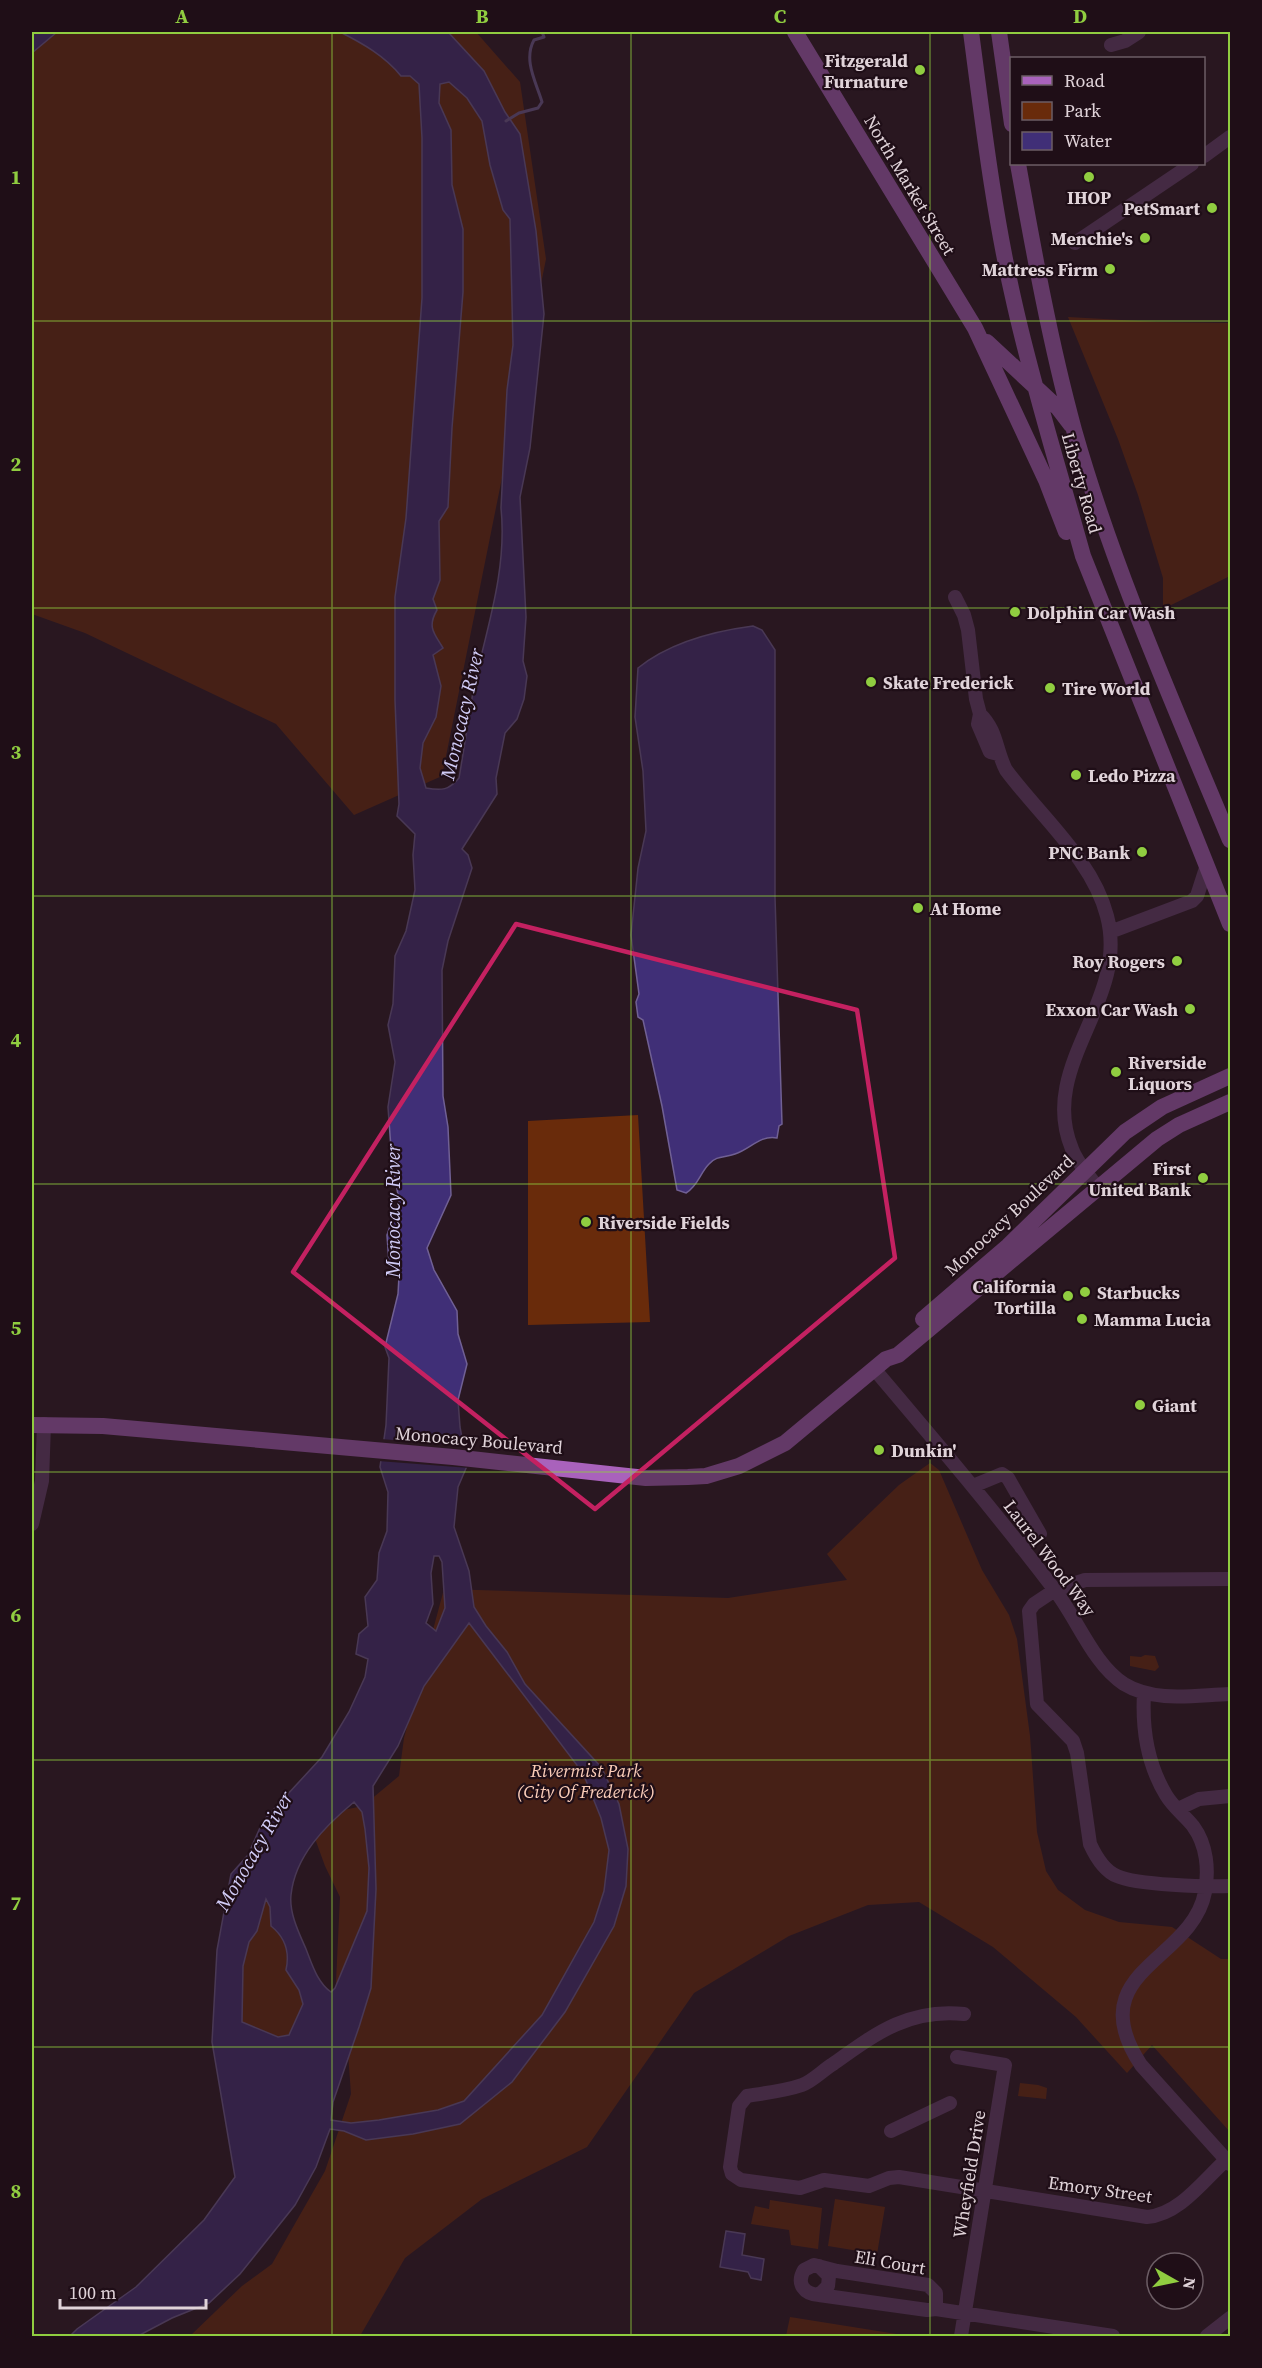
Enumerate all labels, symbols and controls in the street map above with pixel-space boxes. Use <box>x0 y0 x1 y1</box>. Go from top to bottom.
text: A <box>175 2 189 30</box>
text: B <box>475 2 489 30</box>
text: C <box>774 2 786 30</box>
text: D <box>1073 2 1087 30</box>
place label: Fitzgerald Furnature <box>824 48 908 94</box>
legend <box>1010 57 1205 165</box>
marker: Fitzgerald Furnature <box>913 63 927 77</box>
text: Road <box>1064 68 1105 93</box>
text: Park <box>1064 98 1101 123</box>
street label: North Market Street <box>858 110 962 260</box>
text: Water <box>1064 128 1112 153</box>
text: 1 <box>11 163 21 191</box>
marker: IHOP <box>1082 170 1096 184</box>
place label: IHOP <box>1067 185 1111 210</box>
place label: PetSmart <box>1123 196 1201 221</box>
marker: PetSmart <box>1205 201 1219 215</box>
place label: Menchie's <box>1051 226 1133 251</box>
marker: Menchie's <box>1138 231 1152 245</box>
place label: Mattress Firm <box>982 257 1098 282</box>
marker: Mattress Firm <box>1103 262 1117 276</box>
street label: Liberty Road <box>1056 430 1108 536</box>
text: 2 <box>11 450 22 478</box>
place label: Dolphin Car Wash <box>1027 600 1175 625</box>
marker: Dolphin Car Wash <box>1008 605 1022 619</box>
water label: Monocacy River <box>433 645 491 783</box>
place label: Skate Frederick <box>883 670 1014 695</box>
marker: Skate Frederick <box>864 675 878 689</box>
place label: Tire World <box>1062 676 1151 701</box>
marker: Tire World <box>1043 681 1057 695</box>
text: 3 <box>11 738 22 766</box>
place label: Ledo Pizza <box>1088 763 1176 788</box>
marker: Ledo Pizza <box>1069 768 1083 782</box>
place label: PNC Bank <box>1048 840 1130 865</box>
marker: PNC Bank <box>1135 845 1149 859</box>
place label: At Home <box>930 896 1001 921</box>
marker: At Home <box>911 901 925 915</box>
place label: Roy Rogers <box>1072 949 1165 974</box>
marker: Roy Rogers <box>1170 954 1184 968</box>
place label: Exxon Car Wash <box>1045 997 1178 1022</box>
marker: Exxon Car Wash <box>1183 1002 1197 1016</box>
text: 4 <box>11 1026 22 1054</box>
place label: Riverside Liquors <box>1128 1050 1206 1096</box>
marker: Riverside Liquors <box>1109 1065 1123 1079</box>
water label: Monocacy River <box>379 1143 407 1279</box>
street label: Monocacy Boulevard <box>939 1149 1079 1281</box>
place label: First United Bank <box>1088 1156 1192 1202</box>
marker: First United Bank <box>1196 1171 1210 1185</box>
place label: Riverside Fields <box>598 1210 730 1235</box>
marker: Riverside Fields <box>579 1215 593 1229</box>
place label: California Tortilla <box>973 1274 1056 1320</box>
place label: Starbucks <box>1097 1280 1180 1305</box>
marker: Starbucks <box>1078 1285 1092 1299</box>
marker: California Tortilla <box>1061 1289 1075 1303</box>
place label: Mamma Lucia <box>1094 1307 1211 1332</box>
marker: Mamma Lucia <box>1075 1312 1089 1326</box>
text: 5 <box>11 1314 22 1342</box>
place label: Giant <box>1152 1393 1197 1418</box>
marker: Giant <box>1133 1398 1147 1412</box>
street label: Monocacy Boulevard <box>394 1420 564 1460</box>
place label: Dunkin' <box>891 1438 956 1463</box>
marker: Dunkin' <box>872 1443 886 1457</box>
street label: Laurel Wood Way <box>998 1495 1103 1622</box>
text: 6 <box>11 1601 22 1629</box>
park label: Rivermist Park (City Of Frederick) <box>517 1758 655 1804</box>
water label: Monocacy River <box>208 1785 300 1917</box>
text: 7 <box>11 1889 22 1917</box>
street label: Wheyfield Drive <box>947 2108 991 2240</box>
street label: Emory Street <box>1046 2169 1154 2209</box>
text: 8 <box>11 2177 21 2205</box>
street label: Eli Court <box>853 2244 927 2281</box>
north arrow <box>1145 2251 1205 2311</box>
scale bar <box>60 2272 206 2310</box>
text: N <box>1178 2276 1202 2291</box>
text: 100 m <box>69 2280 116 2305</box>

